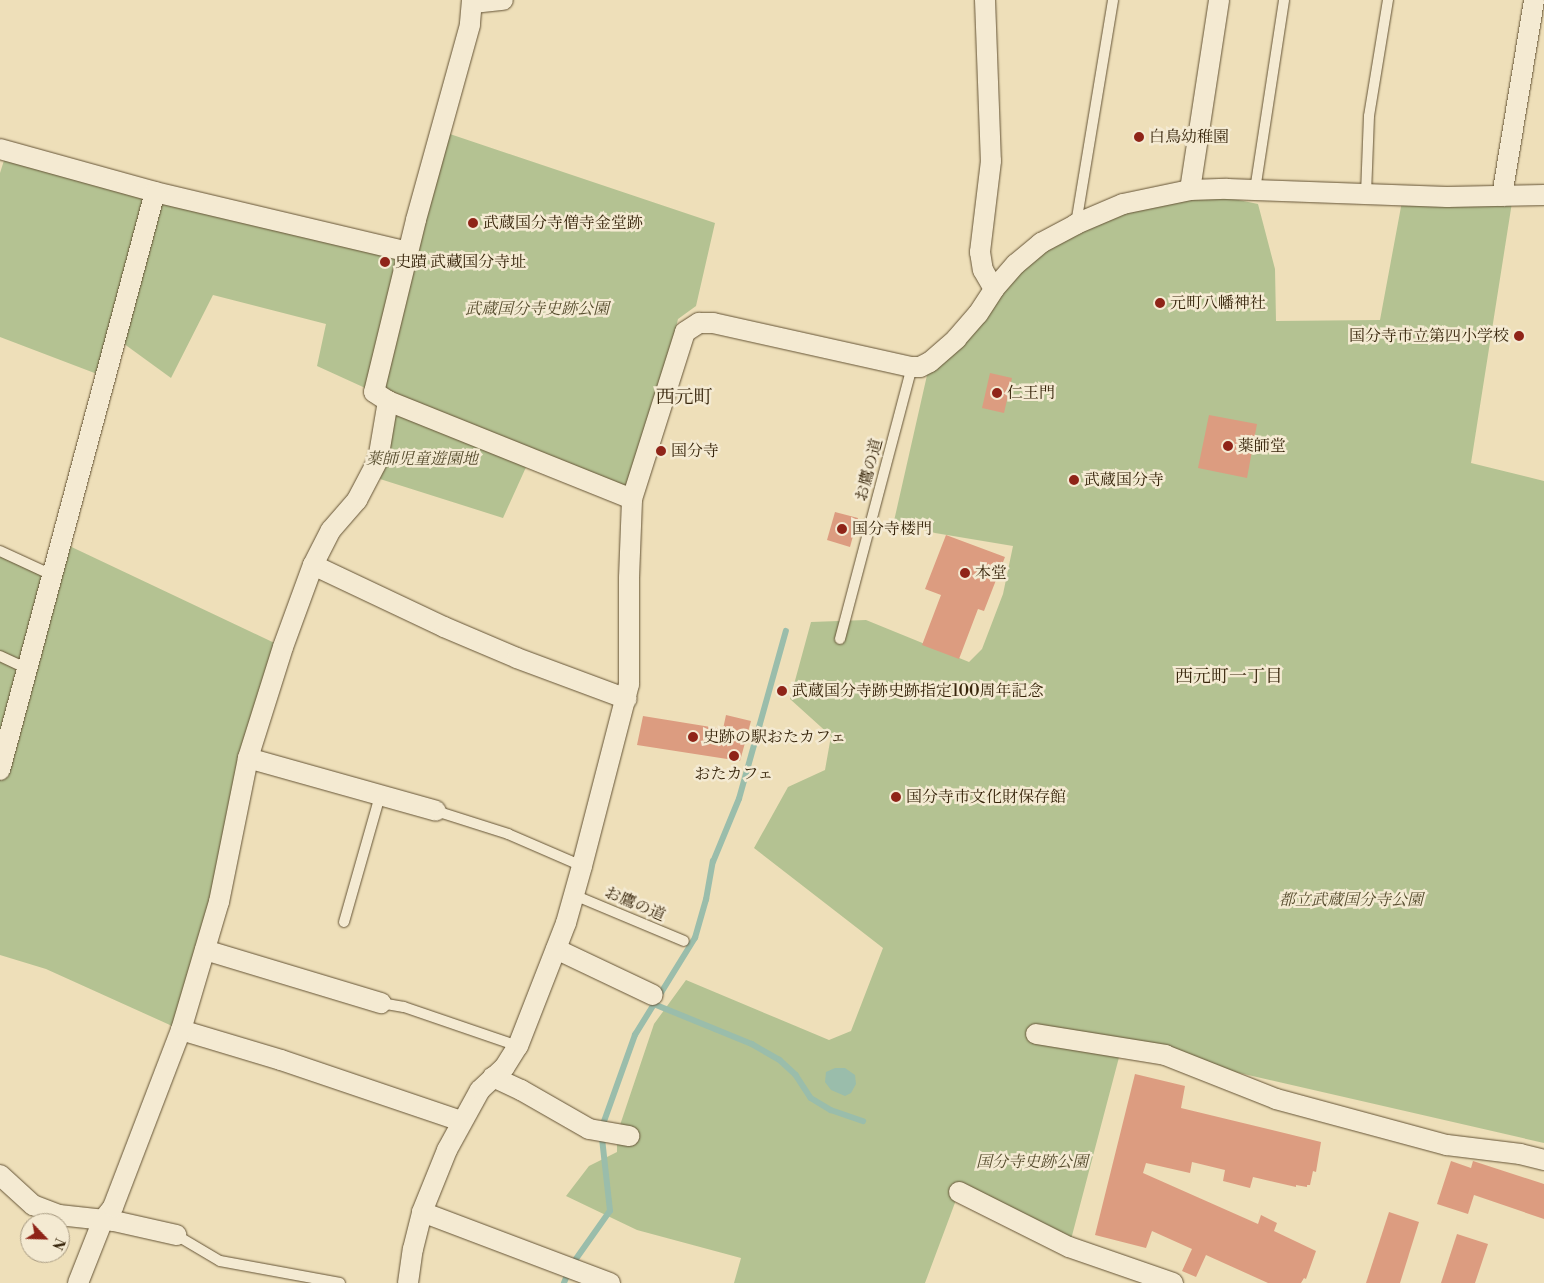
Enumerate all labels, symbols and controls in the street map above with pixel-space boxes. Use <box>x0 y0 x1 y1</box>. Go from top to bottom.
place label: 白鳥幼稚園 <box>1149 127 1229 147</box>
marker: 白鳥幼稚園 <box>1133 131 1145 143</box>
place label: 武蔵国分寺僧寺金堂跡 <box>483 213 643 233</box>
marker: 武蔵国分寺僧寺金堂跡 <box>467 217 479 229</box>
place label: 史蹟 武藏国分寺址 <box>395 252 526 272</box>
marker: 史蹟 武藏国分寺址 <box>379 256 391 268</box>
place label: 元町八幡神社 <box>1170 293 1266 313</box>
marker: 元町八幡神社 <box>1154 297 1166 309</box>
park label: 武蔵国分寺史跡公園 <box>465 299 609 319</box>
place label: 国分寺市立第四小学校 <box>1349 326 1509 346</box>
marker: 国分寺市立第四小学校 <box>1513 330 1525 342</box>
place label: 仁王門 <box>1007 383 1055 403</box>
district label: 西元町 <box>656 387 712 409</box>
marker: 仁王門 <box>991 387 1003 399</box>
place label: 薬師堂 <box>1238 436 1286 456</box>
street label: お鷹の道 <box>851 437 887 503</box>
marker: 薬師堂 <box>1222 440 1234 452</box>
place label: 国分寺 <box>671 441 719 461</box>
marker: 国分寺 <box>655 445 667 457</box>
park label: 薬師児童遊園地 <box>366 449 478 469</box>
place label: 武蔵国分寺 <box>1084 470 1164 490</box>
marker: 武蔵国分寺 <box>1068 474 1080 486</box>
place label: 国分寺楼門 <box>852 519 932 539</box>
marker: 国分寺楼門 <box>836 523 848 535</box>
place label: 本堂 <box>975 563 1007 583</box>
marker: 本堂 <box>959 567 971 579</box>
district label: 西元町一丁目 <box>1175 666 1283 688</box>
place label: 武蔵国分寺跡史跡指定100周年記念 <box>792 681 1044 701</box>
marker: 武蔵国分寺跡史跡指定100周年記念 <box>776 685 788 697</box>
place label: 史跡の駅おたカフェ <box>703 727 847 747</box>
marker: 史跡の駅おたカフェ <box>687 731 699 743</box>
marker: おたカフェ <box>728 750 740 762</box>
place label: おたカフェ <box>694 764 774 784</box>
place label: 国分寺市文化財保存館 <box>906 787 1066 807</box>
marker: 国分寺市文化財保存館 <box>890 791 902 803</box>
street label: お鷹の道 <box>602 883 668 925</box>
park label: 都立武蔵国分寺公園 <box>1279 890 1423 910</box>
park label: 国分寺史跡公園 <box>976 1152 1088 1172</box>
north arrow <box>20 1213 70 1263</box>
text: N <box>47 1235 68 1252</box>

